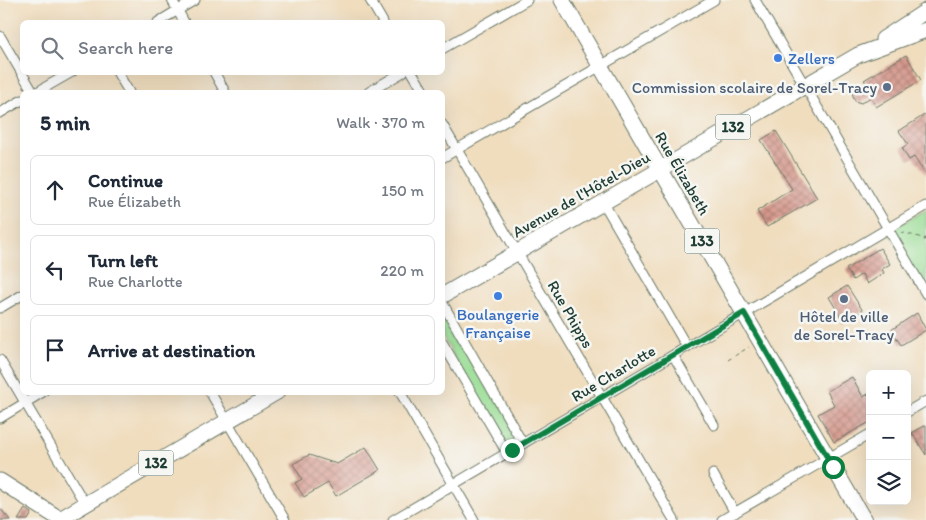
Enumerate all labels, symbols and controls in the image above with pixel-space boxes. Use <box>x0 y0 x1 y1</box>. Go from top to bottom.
search box <box>20 20 445 75</box>
icon: search <box>38 34 66 62</box>
text: Search here <box>78 36 173 59</box>
place label: Zellers <box>788 49 835 68</box>
marker: Zellers <box>772 52 784 64</box>
place label: Commission scolaire de Sorel-Tracy <box>632 78 877 97</box>
marker: Commission scolaire de Sorel-Tracy <box>881 81 893 93</box>
text: 5 min <box>40 110 90 135</box>
text: Walk · 370 m <box>336 113 425 132</box>
road number: 132 <box>716 114 750 140</box>
street label: Rue Élizabeth <box>651 128 714 218</box>
street label: Avenue de l'Hôtel-Dieu <box>509 147 654 242</box>
text: Continue <box>88 169 163 192</box>
icon: ahead <box>41 176 69 204</box>
text: 150 m <box>381 181 424 200</box>
text: Rue Élizabeth <box>88 192 181 211</box>
road number: 133 <box>684 228 720 254</box>
text: Turn left <box>88 249 158 272</box>
icon: left <box>41 256 69 284</box>
text: 220 m <box>380 261 424 280</box>
text: Rue Charlotte <box>88 272 183 291</box>
street label: Rue Phipps <box>544 277 598 351</box>
marker: Boulangerie Française <box>492 290 504 302</box>
marker: Hôtel de ville de Sorel-Tracy <box>838 293 850 305</box>
place label: Boulangerie Française <box>457 305 540 342</box>
place label: Hôtel de ville de Sorel-Tracy <box>794 307 895 344</box>
icon: arrive <box>41 336 69 364</box>
text: Arrive at destination <box>88 339 255 362</box>
street label: Rue Charlotte <box>568 341 659 406</box>
map controls <box>866 370 911 505</box>
button: + <box>866 370 911 415</box>
button: − <box>866 415 911 460</box>
route end <box>501 439 524 462</box>
road number: 132 <box>138 450 174 476</box>
route start <box>822 456 845 479</box>
button: layers <box>866 460 911 505</box>

